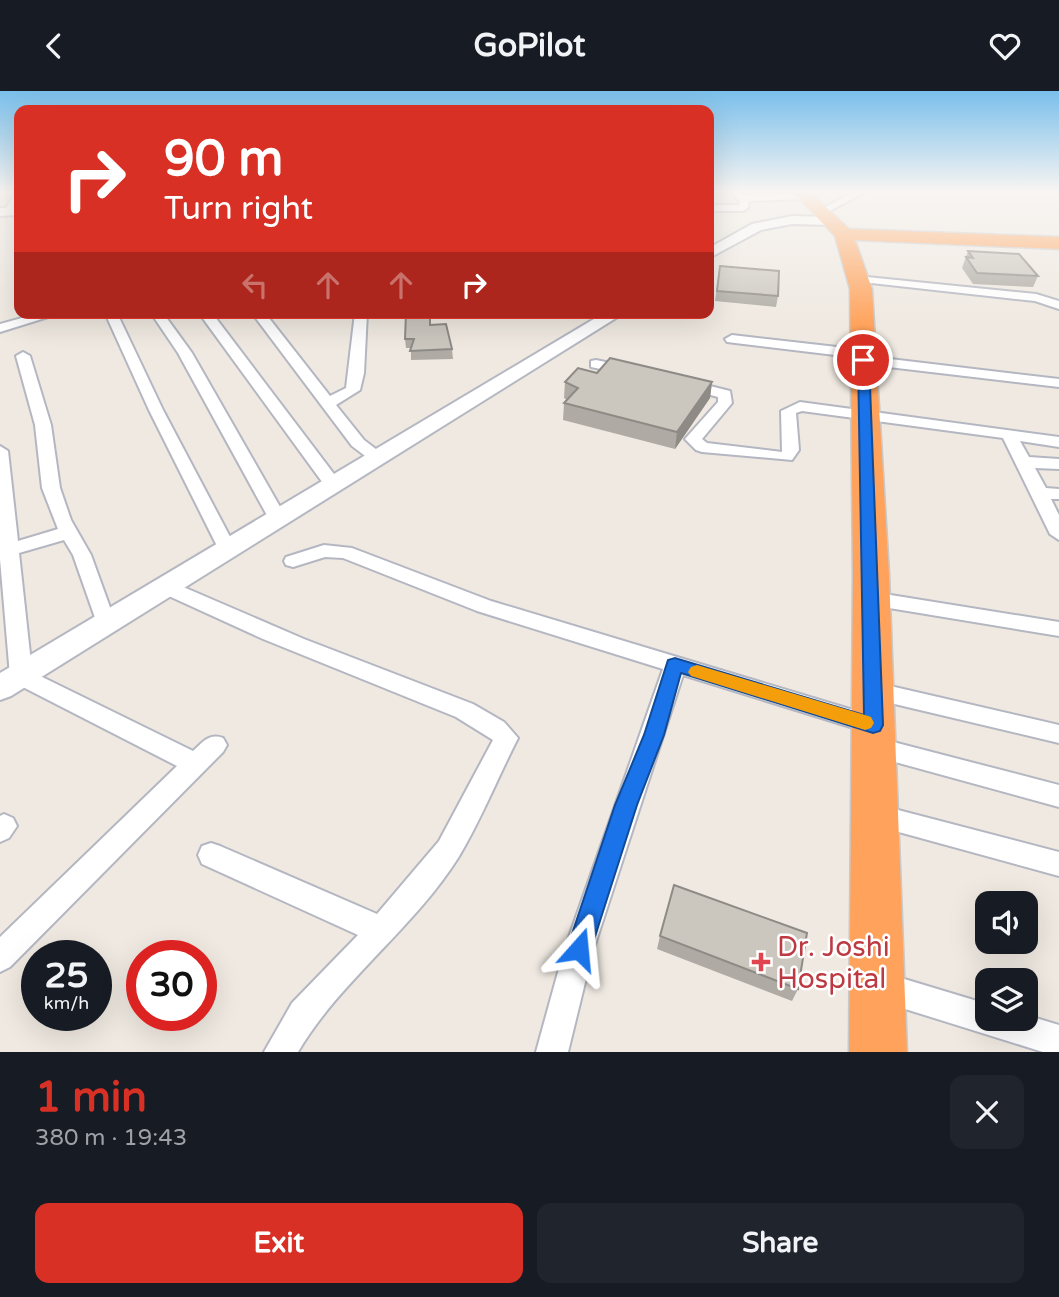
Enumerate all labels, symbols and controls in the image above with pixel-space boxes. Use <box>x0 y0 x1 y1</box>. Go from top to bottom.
icon: back <box>35 27 73 65</box>
text: GoPilot <box>474 27 585 65</box>
icon: heart <box>986 27 1024 65</box>
text: 90 m <box>164 130 283 189</box>
icon: right <box>49 133 140 224</box>
text: Turn right <box>164 190 313 228</box>
icon: left <box>236 266 274 304</box>
icon: ahead <box>309 266 347 304</box>
icon: ahead <box>382 266 420 304</box>
icon: right <box>455 266 493 304</box>
pin <box>833 330 893 390</box>
icon: arrive <box>844 341 882 379</box>
map controls <box>975 891 1038 1031</box>
button: sound <box>975 891 1038 954</box>
position arrow <box>542 912 616 986</box>
place label: Dr. Joshi Hospital <box>777 930 890 996</box>
speed limit sign: 30 <box>126 940 217 1031</box>
marker: Dr. Joshi Hospital <box>751 952 771 972</box>
text: 25 <box>45 955 88 997</box>
button: layers <box>975 968 1038 1031</box>
text: km/h <box>44 992 89 1014</box>
text: 1 min <box>35 1072 147 1123</box>
button: close <box>950 1075 1024 1149</box>
text: 380 m · 19:43 <box>35 1124 187 1152</box>
button: Exit <box>35 1203 523 1283</box>
button: Share <box>537 1203 1024 1283</box>

